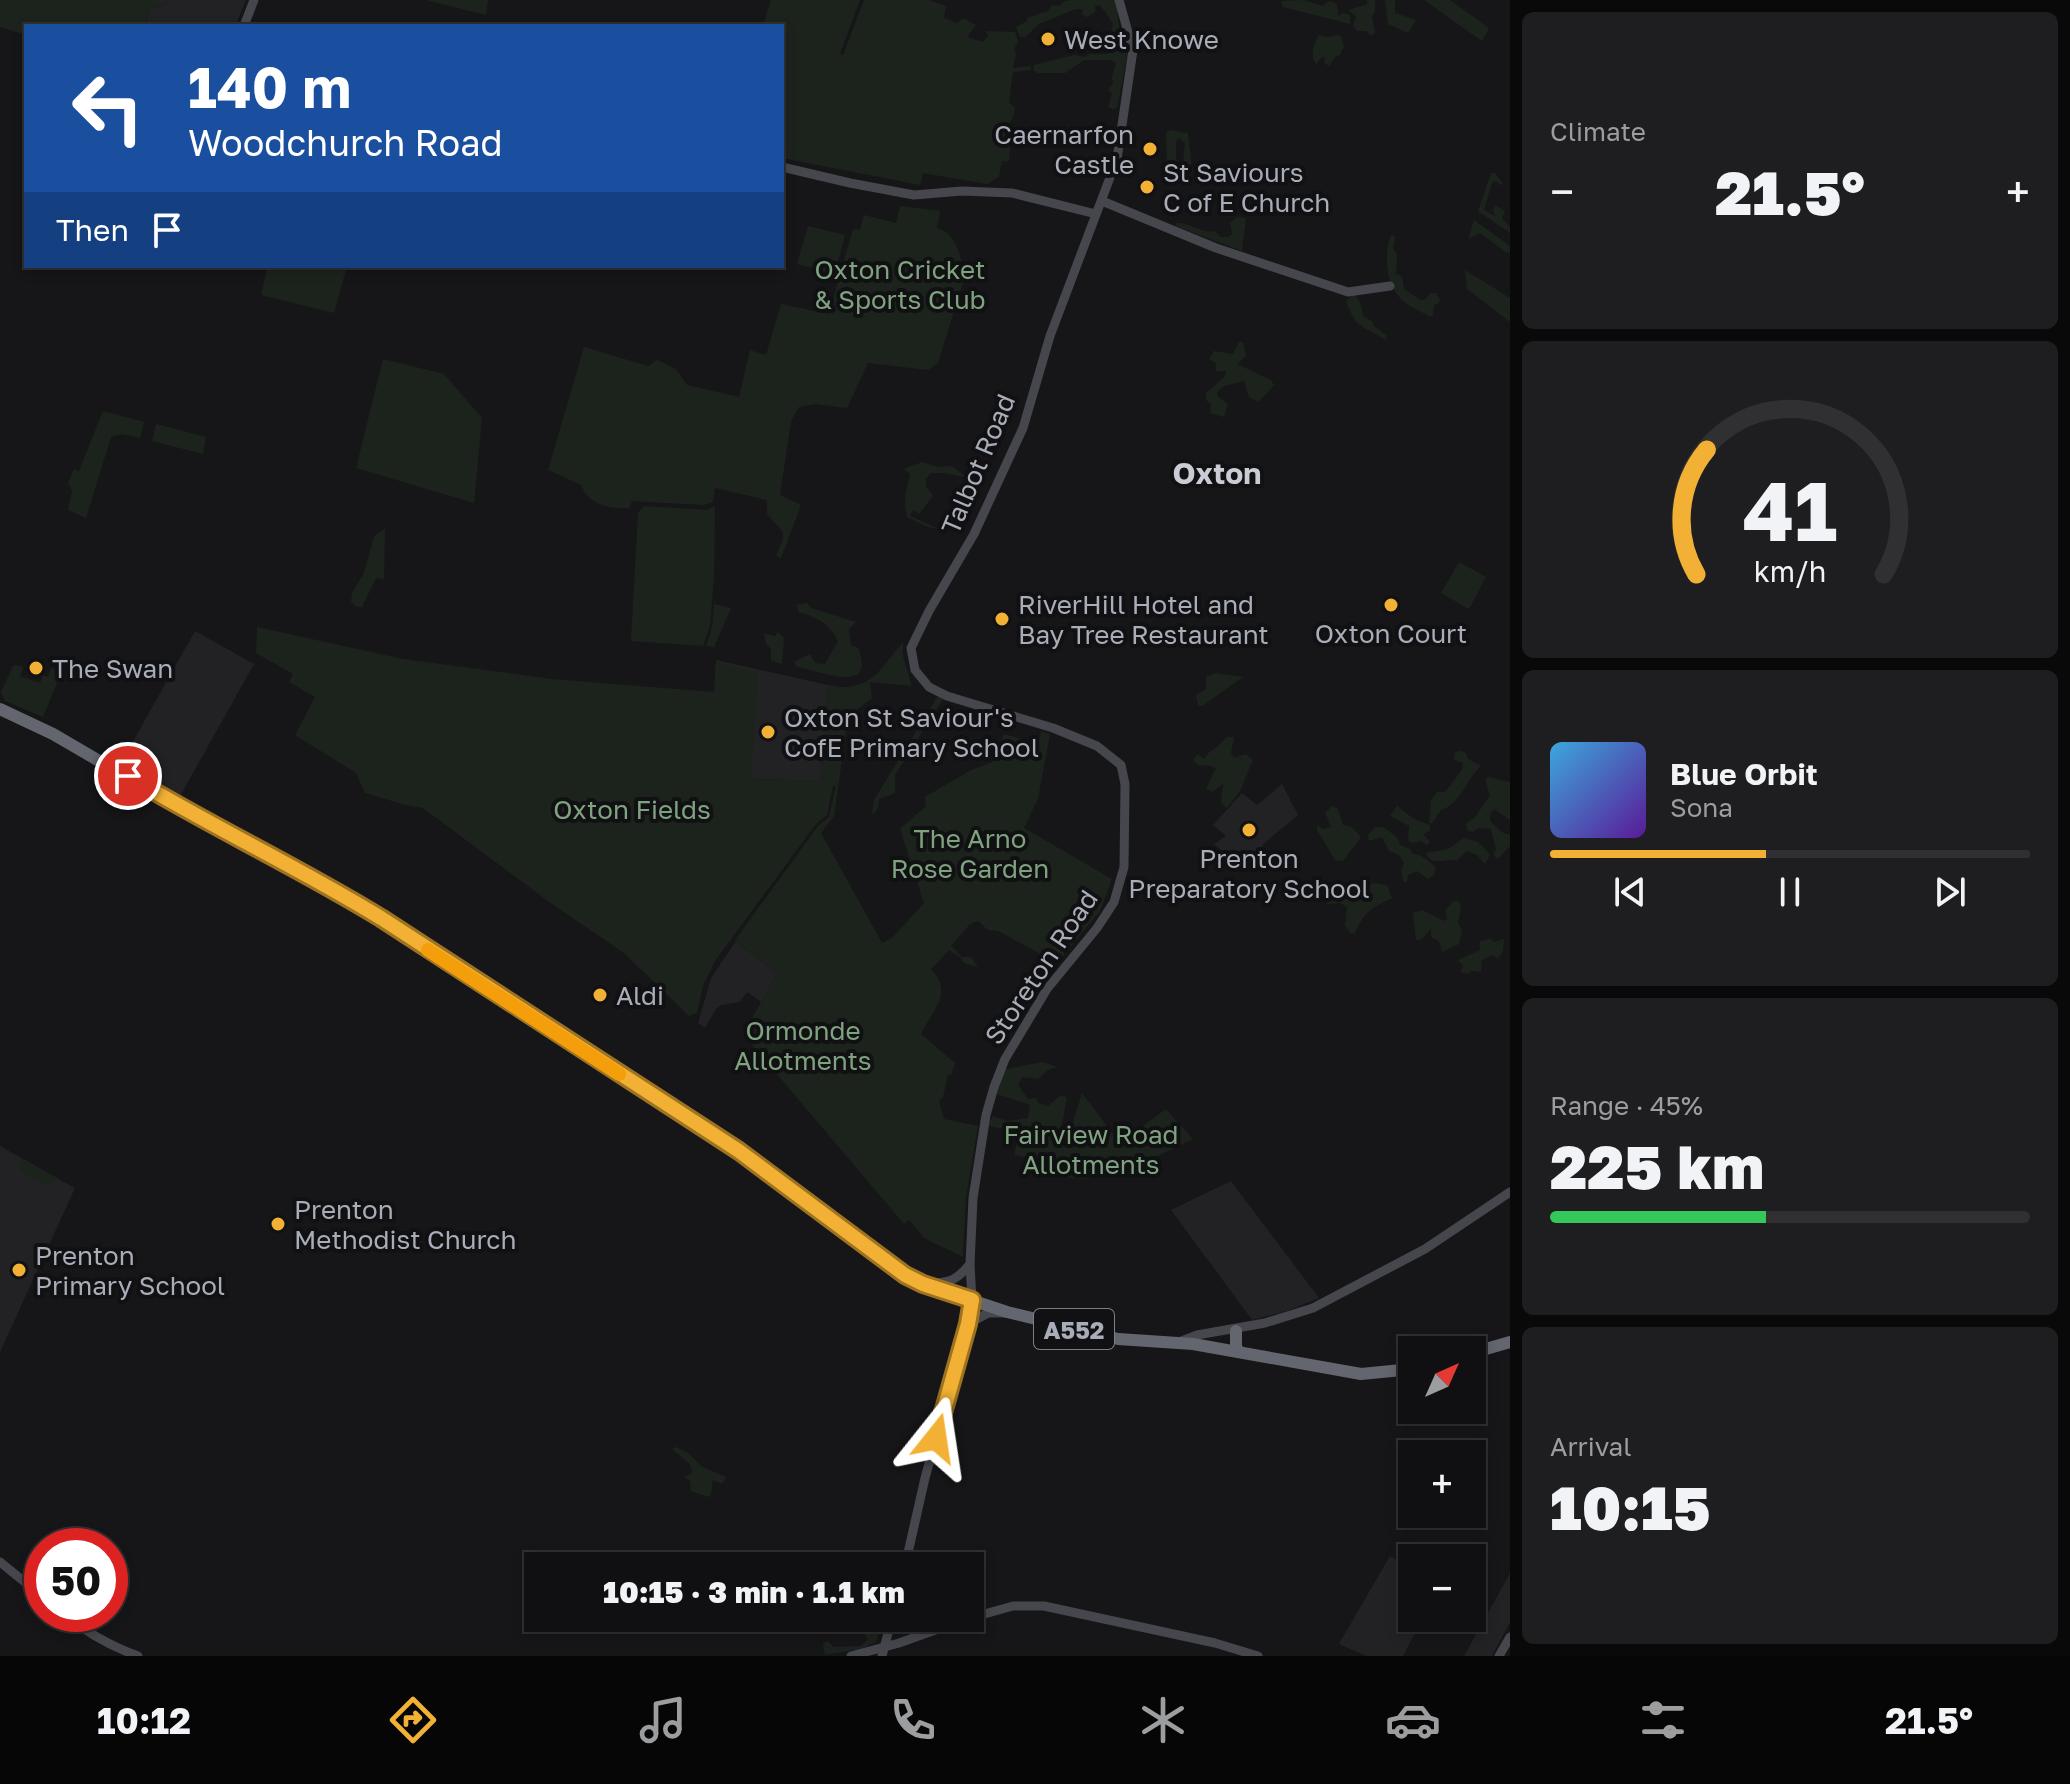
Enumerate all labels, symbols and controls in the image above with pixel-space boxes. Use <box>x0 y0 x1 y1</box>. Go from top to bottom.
place label: West Knowe <box>1064 24 1219 55</box>
marker: West Knowe <box>1039 30 1057 48</box>
text: 140 m <box>188 53 351 120</box>
icon: left <box>56 56 160 160</box>
text: Climate <box>1550 116 1646 147</box>
place label: Caernarfon Castle <box>994 119 1134 180</box>
text: Woodchurch Road <box>188 121 503 164</box>
marker: Caernarfon Castle <box>1141 140 1159 158</box>
text: 21.5° <box>1715 156 1865 228</box>
place label: St Saviours C of E Church <box>1163 157 1330 218</box>
text: − <box>1550 165 1574 218</box>
text: + <box>2006 165 2030 218</box>
marker: St Saviours C of E Church <box>1138 178 1156 196</box>
icon: arrive <box>145 208 189 252</box>
text: Then <box>56 212 129 248</box>
park label: Oxton Cricket & Sports Club <box>814 254 986 315</box>
street label: Talbot Road <box>935 389 1021 539</box>
district label: Oxton <box>1173 455 1261 491</box>
text: 41 <box>1743 459 1837 559</box>
text: km/h <box>1754 554 1826 588</box>
place label: RiverHill Hotel and Bay Tree Restaurant <box>1018 589 1269 650</box>
marker: Oxton Court <box>1382 596 1400 614</box>
marker: RiverHill Hotel and Bay Tree Restaurant <box>993 610 1011 628</box>
place label: Oxton Court <box>1315 618 1467 649</box>
place label: The Swan <box>52 653 173 684</box>
marker: The Swan <box>27 659 45 677</box>
place label: Oxton St Saviour's CofE Primary School <box>784 702 1039 763</box>
marker: Oxton St Saviour's CofE Primary School <box>759 723 777 741</box>
pin <box>94 742 162 810</box>
icon: arrive <box>106 754 150 798</box>
text: Blue Orbit <box>1670 756 1818 792</box>
text: Sona <box>1670 792 1733 823</box>
park label: Oxton Fields <box>553 794 711 825</box>
marker: Prenton Preparatory School <box>1240 821 1258 839</box>
park label: The Arno Rose Garden <box>891 823 1049 884</box>
place label: Prenton Preparatory School <box>1128 843 1370 904</box>
icon: previous <box>1608 870 1652 914</box>
icon: pause <box>1768 870 1812 914</box>
icon: next <box>1928 870 1972 914</box>
street label: Storeton Road <box>978 884 1104 1050</box>
place label: Aldi <box>616 980 664 1011</box>
marker: Aldi <box>591 986 609 1004</box>
park label: Ormonde Allotments <box>734 1015 872 1076</box>
text: Range · 45% <box>1550 1090 1703 1121</box>
park label: Fairview Road Allotments <box>1003 1119 1179 1180</box>
text: 225 km <box>1550 1130 1764 1202</box>
place label: Prenton Methodist Church <box>294 1194 517 1255</box>
marker: Prenton Methodist Church <box>269 1215 287 1233</box>
place label: Prenton Primary School <box>35 1240 225 1301</box>
marker: Prenton Primary School <box>10 1261 28 1279</box>
road number: A552 <box>1034 1309 1114 1349</box>
north arrow <box>1398 1336 1486 1424</box>
map controls <box>1398 1336 1486 1632</box>
position arrow <box>894 1396 978 1480</box>
text: Arrival <box>1550 1431 1631 1462</box>
button: + <box>1398 1440 1486 1528</box>
text: 10:15 <box>1550 1471 1711 1543</box>
speed limit sign: 50 <box>24 1528 128 1632</box>
button: − <box>1398 1544 1486 1632</box>
text: 10:15 · 3 min · 1.1 km <box>603 1574 905 1610</box>
icon: directions <box>385 1692 441 1748</box>
icon: music <box>635 1692 691 1748</box>
icon: phone <box>885 1692 941 1748</box>
icon: climate <box>1135 1692 1191 1748</box>
icon: car <box>1385 1692 1441 1748</box>
icon: filters <box>1635 1692 1691 1748</box>
text: 10:12 <box>97 1699 191 1742</box>
text: 21.5° <box>1885 1699 1973 1742</box>

